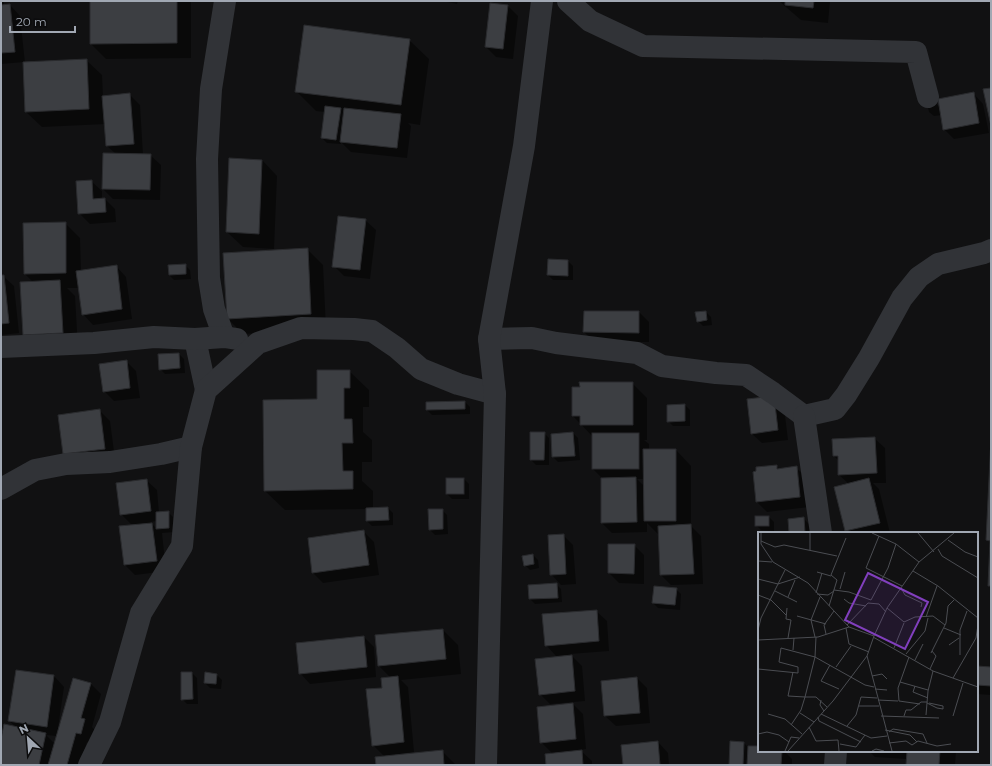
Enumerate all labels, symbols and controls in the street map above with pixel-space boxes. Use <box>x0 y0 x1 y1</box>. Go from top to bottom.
scale bar <box>10 8 75 34</box>
text: 20 m <box>16 14 47 29</box>
inset map <box>758 532 978 752</box>
north arrow <box>8 718 48 758</box>
text: N <box>17 721 31 737</box>

